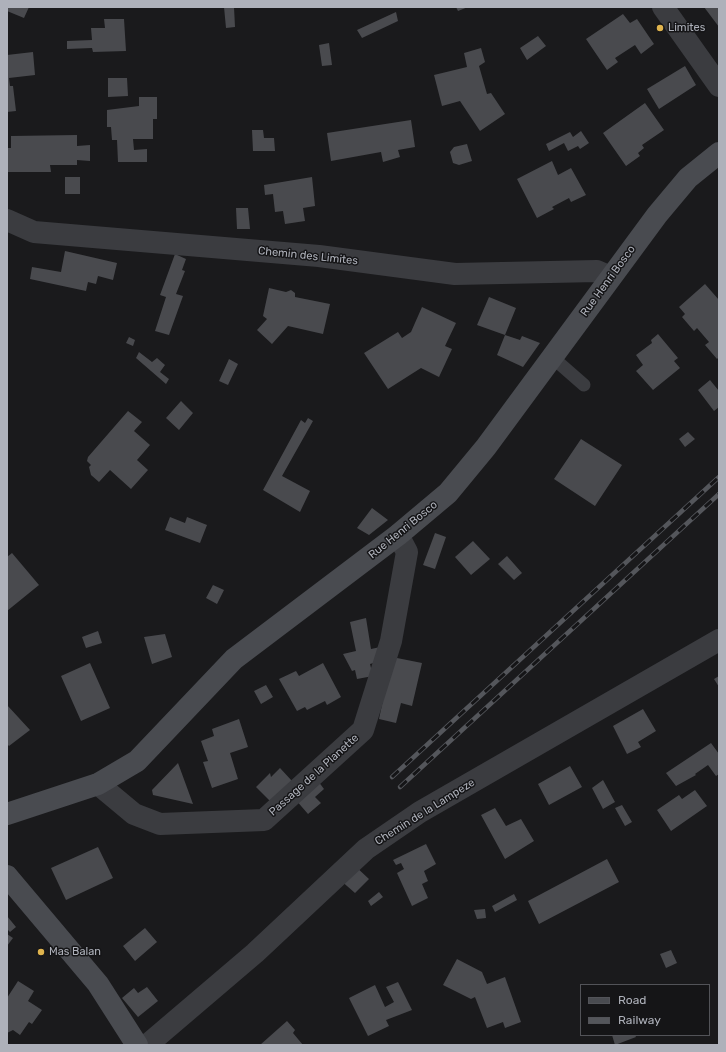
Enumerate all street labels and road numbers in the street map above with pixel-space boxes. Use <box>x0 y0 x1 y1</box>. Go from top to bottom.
street label: Rue Henri Bosco <box>578 243 638 319</box>
street label: Chemin des Limites <box>257 244 359 268</box>
street label: Rue Henri Bosco <box>366 498 440 562</box>
street label: Passage de la Planette <box>267 731 361 819</box>
street label: Chemin de la Lampeze <box>373 776 477 848</box>

